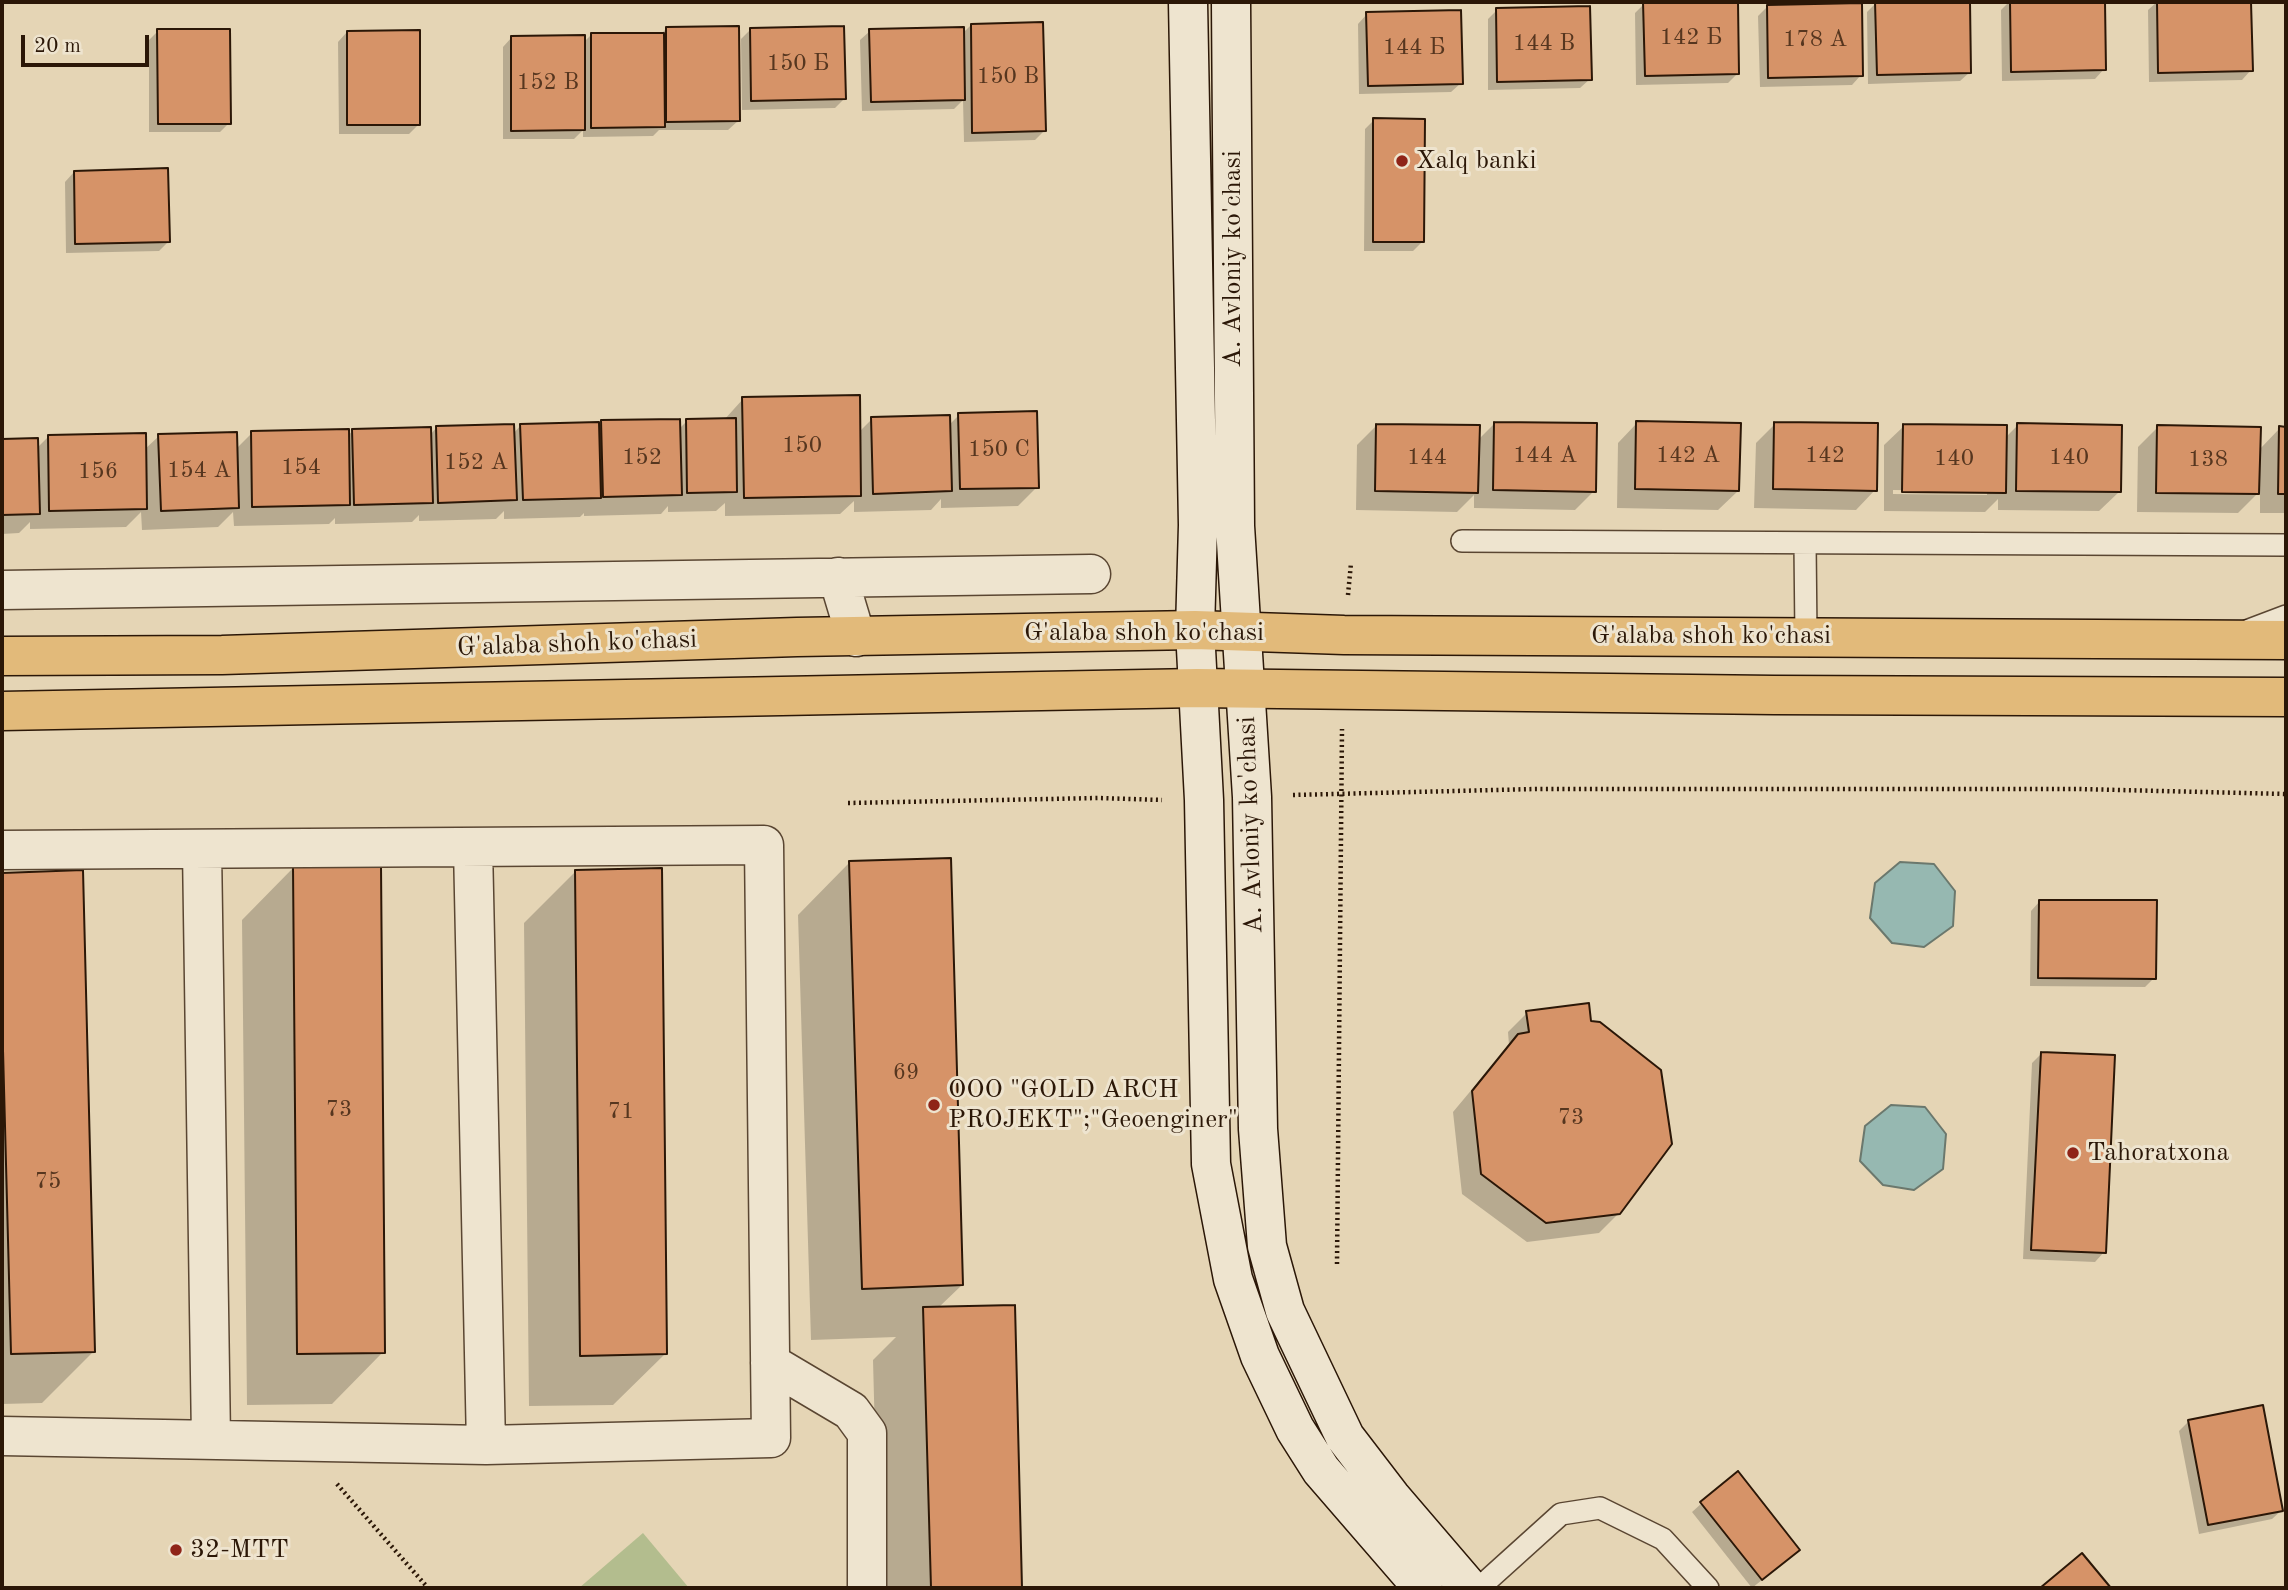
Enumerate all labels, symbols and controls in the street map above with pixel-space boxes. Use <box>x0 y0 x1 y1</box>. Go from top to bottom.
scale bar <box>24 21 152 65</box>
house number: 142 Б <box>1660 24 1722 52</box>
house number: 178 А <box>1783 26 1847 54</box>
house number: 144 В <box>1513 30 1575 58</box>
house number: 144 Б <box>1383 34 1445 62</box>
text: 20 m <box>34 36 81 57</box>
house number: 150 Б <box>767 50 829 78</box>
house number: 150 В <box>977 63 1039 91</box>
house number: 152 В <box>517 69 579 97</box>
place label: Xalq banki <box>1416 145 1536 177</box>
street label: A. Avloniy ko'chasi <box>1217 150 1249 368</box>
marker: Xalq banki <box>1394 153 1410 169</box>
house number: 150 <box>782 432 822 460</box>
house number: 150 С <box>968 436 1030 464</box>
house number: 144 А <box>1513 442 1577 470</box>
house number: 142 А <box>1656 442 1720 470</box>
house number: 142 <box>1805 442 1845 470</box>
house number: 152 <box>622 444 662 472</box>
house number: 144 <box>1407 444 1447 472</box>
house number: 140 <box>2049 444 2089 472</box>
house number: 140 <box>1934 445 1974 473</box>
house number: 138 <box>2188 446 2228 474</box>
house number: 152 А <box>444 449 508 477</box>
house number: 154 <box>281 454 321 482</box>
house number: 154 А <box>167 457 231 485</box>
house number: 156 <box>78 458 118 486</box>
street label: G'alaba shoh ko'chasi <box>1024 617 1264 649</box>
street label: G'alaba shoh ko'chasi <box>1591 620 1831 652</box>
street label: G'alaba shoh ko'chasi <box>456 624 698 664</box>
street label: A. Avloniy ko'chasi <box>1232 716 1270 934</box>
house number: 69 <box>893 1059 919 1087</box>
place label: ООО "GOLD ARCH PROJEKT";"Geoenginer" <box>948 1074 1238 1136</box>
house number: 73 <box>326 1096 352 1124</box>
marker: ООО "GOLD ARCH PROJEKT";"Geoenginer" <box>926 1097 942 1113</box>
house number: 71 <box>608 1098 634 1126</box>
house number: 73 <box>1558 1104 1584 1132</box>
place label: Tahoratxona <box>2087 1137 2229 1169</box>
marker: Tahoratxona <box>2065 1145 2081 1161</box>
house number: 75 <box>35 1168 61 1196</box>
place label: 32-MTT <box>190 1534 289 1566</box>
marker: 32-MTT <box>168 1542 184 1558</box>

